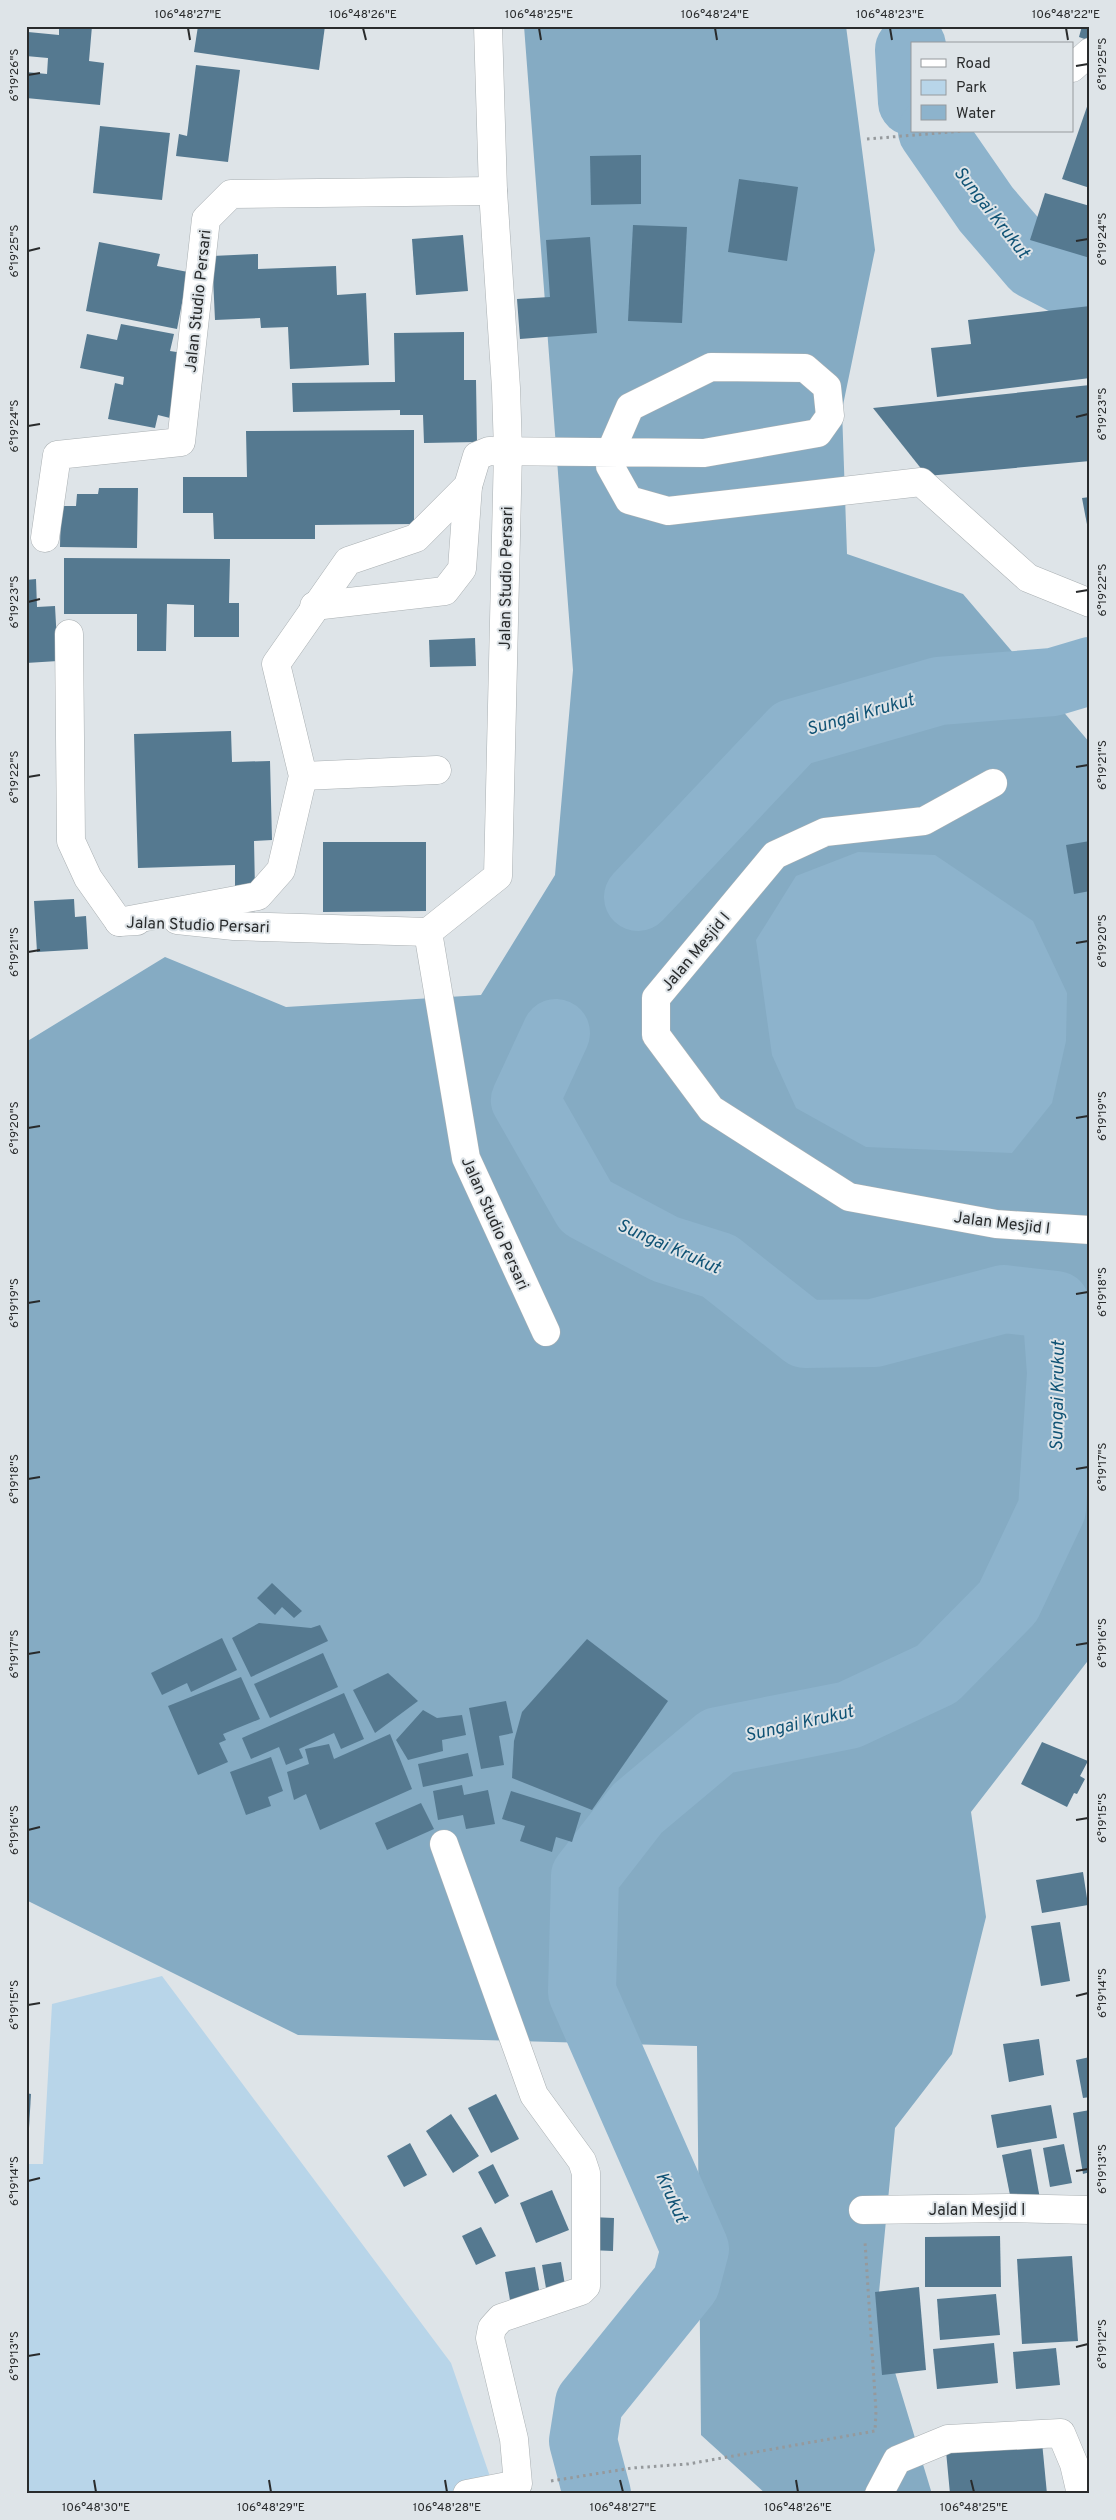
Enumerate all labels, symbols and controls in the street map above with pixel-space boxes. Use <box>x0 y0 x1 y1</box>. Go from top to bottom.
text: 106°48'27"E <box>154 7 222 23</box>
text: 106°48'26"E <box>329 7 397 23</box>
text: 106°48'25"E <box>505 7 573 23</box>
text: 106°48'24"E <box>681 7 749 23</box>
text: 106°48'23"E <box>856 7 924 23</box>
text: 106°48'22"E <box>1032 7 1100 23</box>
text: 6°19'25"S <box>1095 37 1111 91</box>
legend <box>911 42 1074 132</box>
text: 6°19'26"S <box>7 49 23 101</box>
text: Road <box>956 55 991 74</box>
text: Park <box>956 79 987 98</box>
text: Water <box>956 105 996 124</box>
water label: Sungai Krukut <box>948 162 1035 265</box>
text: 6°19'24"S <box>1095 213 1111 265</box>
text: 6°19'25"S <box>7 224 23 278</box>
street label: Jalan Studio Persari <box>182 229 216 374</box>
text: 6°19'23"S <box>1095 388 1111 440</box>
text: 6°19'24"S <box>7 400 23 452</box>
street label: Jalan Studio Persari <box>496 506 518 650</box>
text: 6°19'22"S <box>1095 564 1111 617</box>
text: 6°19'23"S <box>7 576 23 628</box>
water label: Sungai Krukut <box>804 689 918 742</box>
text: 6°19'21"S <box>1095 740 1111 790</box>
text: 6°19'22"S <box>7 751 23 804</box>
street label: Jalan Mesjid I <box>658 909 735 996</box>
street label: Jalan Studio Persari <box>126 913 270 938</box>
text: 6°19'20"S <box>1095 914 1111 968</box>
text: 6°19'21"S <box>7 927 23 977</box>
text: 6°19'19"S <box>1095 1091 1111 1141</box>
text: 6°19'20"S <box>7 1101 23 1155</box>
street label: Jalan Studio Persari <box>456 1154 533 1293</box>
street label: Jalan Mesjid I <box>952 1208 1051 1240</box>
water label: Sungai Krukut <box>613 1214 725 1281</box>
text: 6°19'18"S <box>1095 1267 1111 1317</box>
text: 6°19'19"S <box>7 1278 23 1328</box>
water label: Sungai Krukut <box>1046 1339 1071 1451</box>
text: 6°19'17"S <box>1095 1443 1111 1492</box>
text: 6°19'18"S <box>7 1454 23 1504</box>
text: 6°19'16"S <box>1095 1618 1111 1668</box>
text: 6°19'17"S <box>7 1630 23 1679</box>
water label: Sungai Krukut <box>743 1700 857 1748</box>
text: 6°19'15"S <box>1095 1793 1111 1843</box>
text: 6°19'16"S <box>7 1805 23 1855</box>
text: 6°19'14"S <box>1095 1968 1111 2018</box>
text: 6°19'15"S <box>7 1980 23 2030</box>
text: 6°19'13"S <box>1095 2144 1111 2194</box>
text: 6°19'14"S <box>7 2156 23 2206</box>
water label: Krukut <box>649 2169 693 2228</box>
street label: Jalan Mesjid I <box>929 2201 1026 2221</box>
text: 6°19'12"S <box>1095 2319 1111 2369</box>
text: 6°19'13"S <box>7 2331 23 2381</box>
text: 106°48'30"E <box>62 2500 130 2516</box>
text: 106°48'29"E <box>237 2500 305 2516</box>
text: 106°48'28"E <box>413 2500 481 2516</box>
text: 106°48'27"E <box>589 2500 657 2516</box>
text: 106°48'26"E <box>764 2500 832 2516</box>
text: 106°48'25"E <box>940 2500 1008 2516</box>

